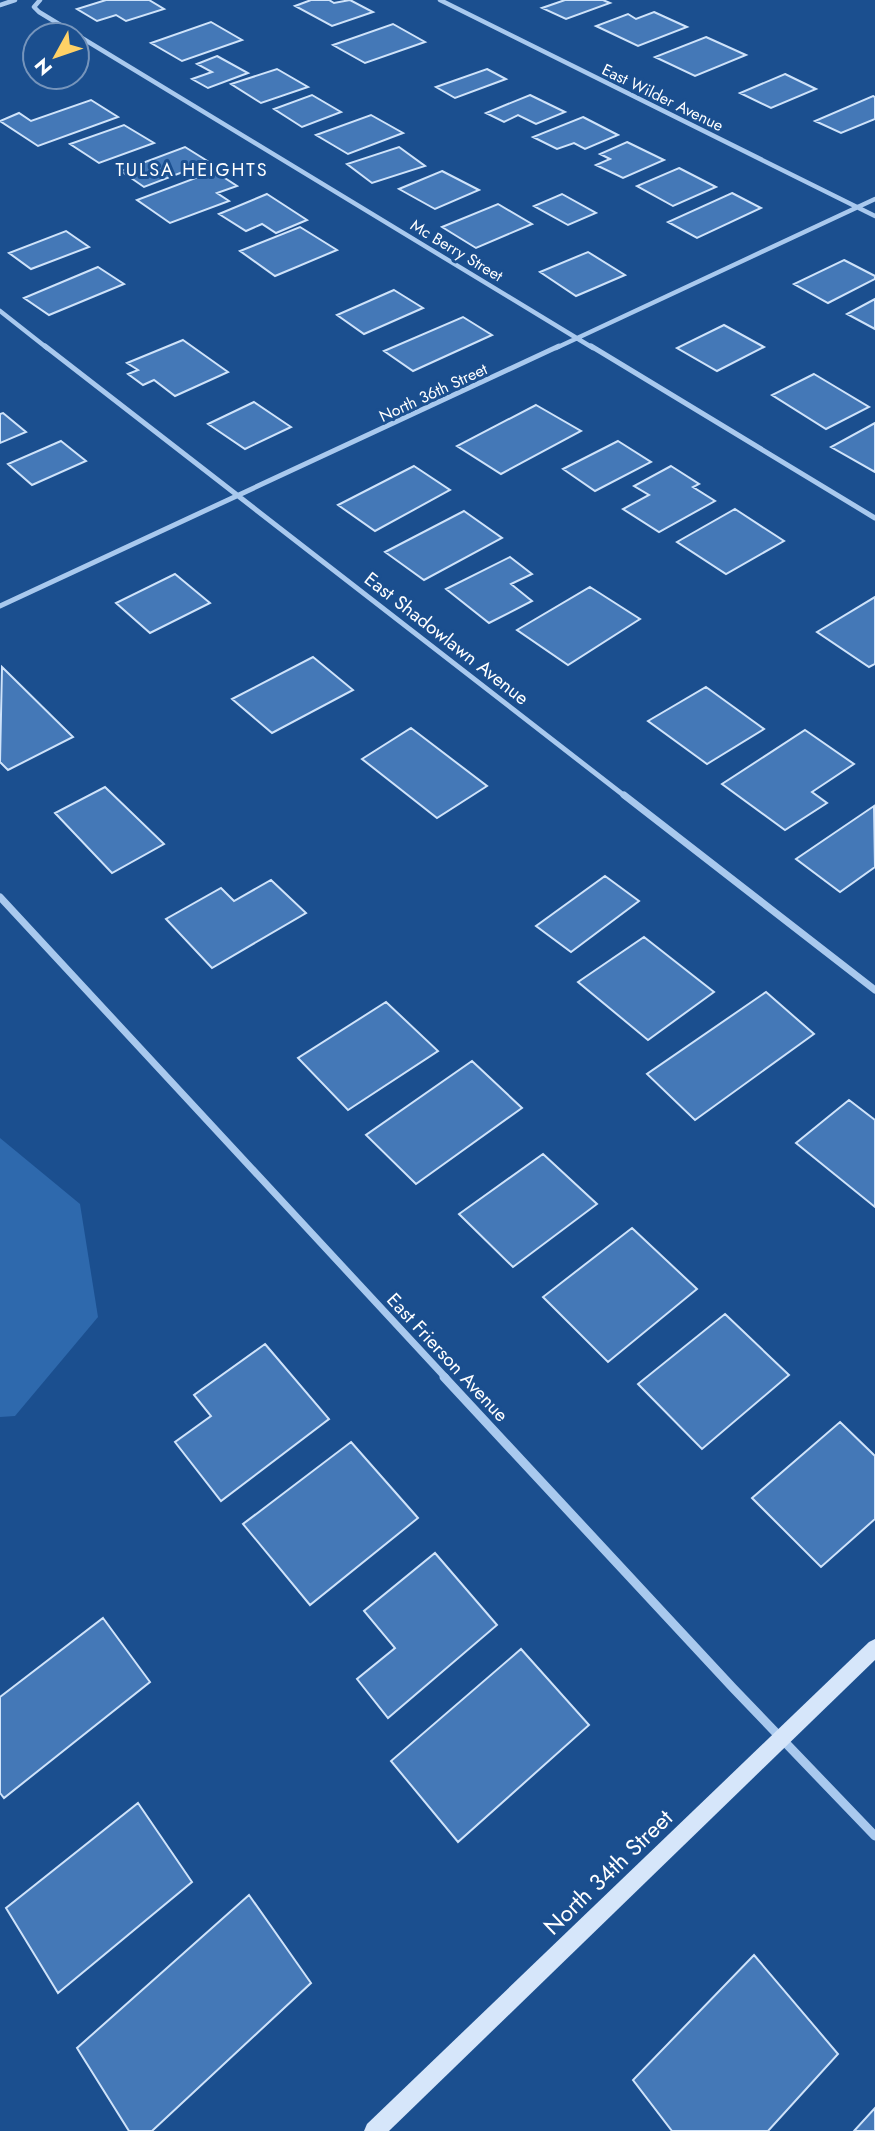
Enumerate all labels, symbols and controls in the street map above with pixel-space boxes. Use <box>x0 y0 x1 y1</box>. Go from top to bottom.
north arrow <box>21 21 91 91</box>
text: N <box>28 52 59 81</box>
street label: East Wilder Avenue <box>598 58 727 137</box>
district label: TULSA HEIGHTS <box>115 157 269 183</box>
street label: Mc Berry Street <box>406 214 507 287</box>
street label: North 36th Street <box>375 357 491 428</box>
street label: East Shadowlawn Avenue <box>359 566 535 711</box>
street label: East Frierson Avenue <box>381 1287 515 1428</box>
street label: North 34th Street <box>536 1801 681 1943</box>

